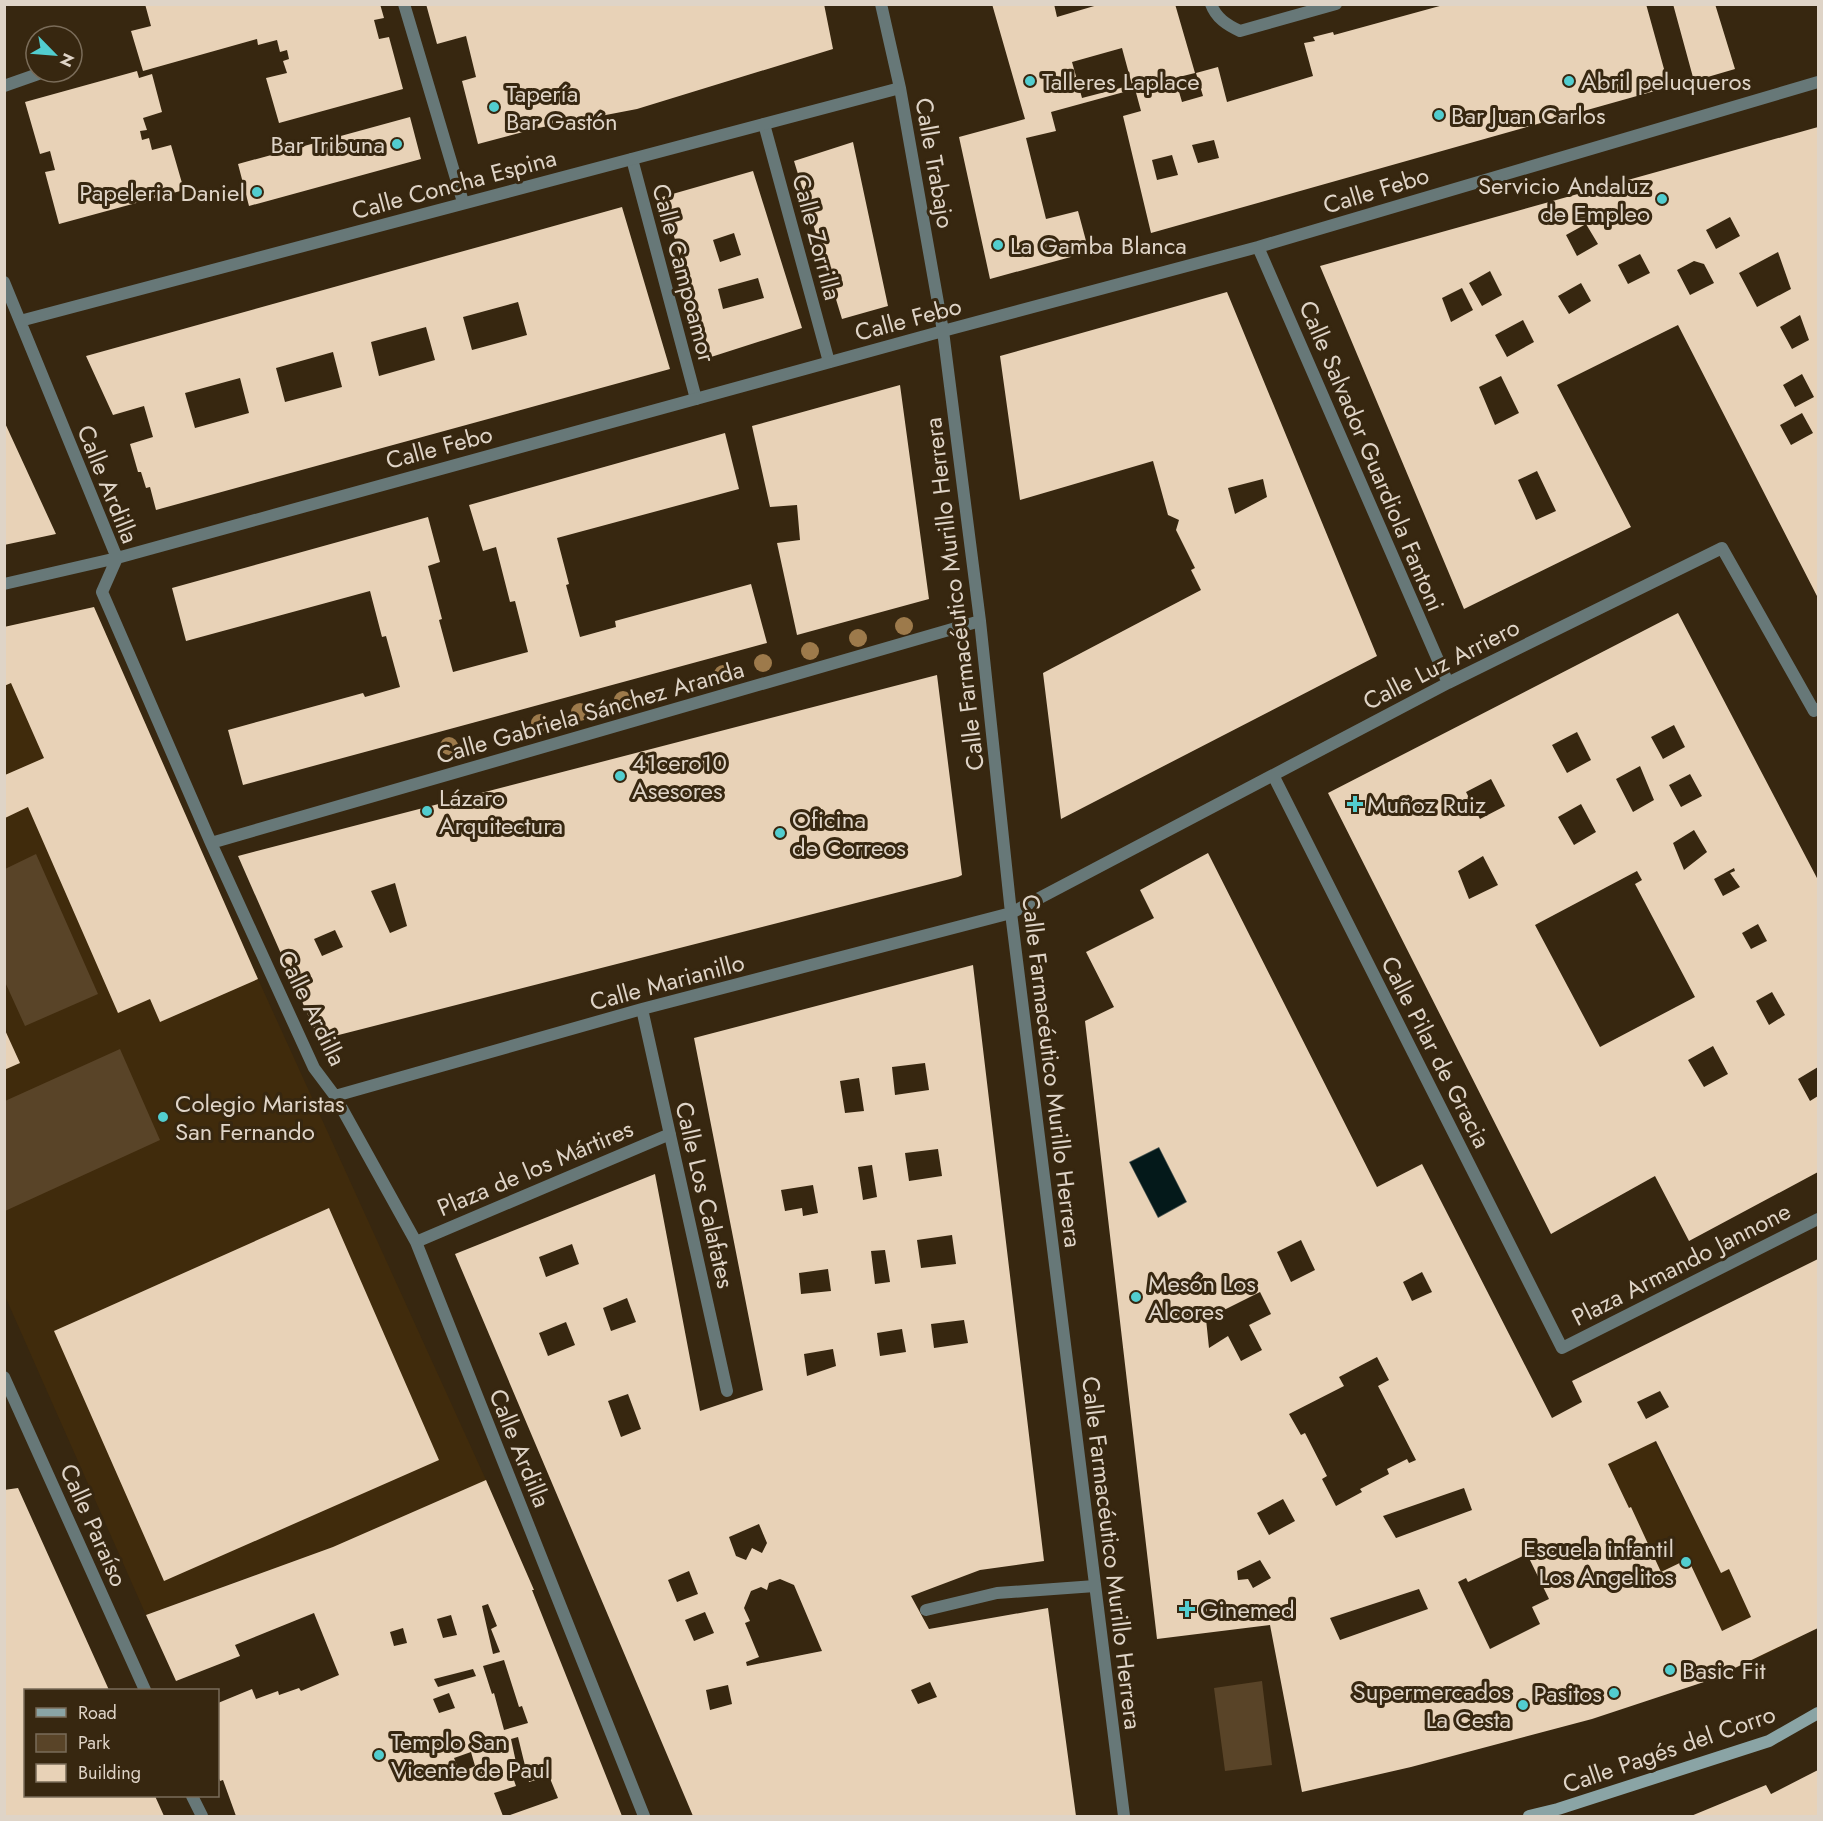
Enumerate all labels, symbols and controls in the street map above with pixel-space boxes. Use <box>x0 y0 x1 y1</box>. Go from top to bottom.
north arrow <box>24 24 84 84</box>
text: N <box>54 50 80 71</box>
place label: Talleres Laplace <box>1042 64 1200 99</box>
place label: Abril peluqueros <box>1581 64 1751 99</box>
marker: Talleres Laplace <box>1023 74 1037 88</box>
marker: Abril peluqueros <box>1562 74 1576 88</box>
place label: Tapería Bar Gastón <box>506 76 618 139</box>
street label: Calle Trabajo <box>906 95 964 231</box>
place label: Bar Juan Carlos <box>1451 98 1606 133</box>
marker: Tapería Bar Gastón <box>487 100 501 114</box>
marker: Bar Juan Carlos <box>1432 108 1446 122</box>
place label: Bar Tribuna <box>270 127 385 162</box>
marker: Bar Tribuna <box>390 137 404 151</box>
street label: Calle Concha Espina <box>348 140 560 228</box>
street label: Calle Febo <box>1319 157 1433 223</box>
place label: Servicio Andaluz de Empleo <box>1478 168 1650 231</box>
street label: Calle Zorrilla <box>783 170 851 304</box>
place label: Papeleria Daniel <box>79 175 245 210</box>
street label: Calle Campoamor <box>643 180 725 367</box>
marker: Papeleria Daniel <box>250 185 264 199</box>
marker: Servicio Andaluz de Empleo <box>1655 192 1669 206</box>
place label: La Gamba Blanca <box>1010 228 1187 263</box>
marker: La Gamba Blanca <box>991 238 1005 252</box>
street label: Calle Febo <box>851 288 965 350</box>
street label: Calle Salvador Guardiola Fantoni <box>1291 295 1453 617</box>
street label: Calle Farmacéutico Murillo Herrera <box>915 415 993 773</box>
street label: Calle Febo <box>382 416 496 478</box>
street label: Calle Ardilla <box>68 419 148 549</box>
street label: Calle Luz Arriero <box>1357 609 1525 719</box>
street label: Calle Gabriela Sánchez Aranda <box>432 651 748 773</box>
place label: 41cero10 Asesores <box>632 745 727 808</box>
marker: 41cero10 Asesores <box>613 769 627 783</box>
place label: Lázaro Arquitectura <box>439 780 563 843</box>
place label: Muñoz Ruiz <box>1367 787 1486 822</box>
marker: Muñoz Ruiz <box>1348 797 1362 811</box>
place label: Oficina de Correos <box>792 802 906 865</box>
marker: Lázaro Arquitectura <box>420 804 434 818</box>
marker: Oficina de Correos <box>773 826 787 840</box>
street label: Calle Farmacéutico Murillo Herrera <box>1013 892 1091 1250</box>
street label: Calle Ardilla <box>269 944 355 1072</box>
street label: Calle Marianillo <box>586 945 748 1019</box>
street label: Calle Pilar de Gracia <box>1372 950 1500 1154</box>
place label: Colegio Maristas San Fernando <box>175 1086 345 1149</box>
street label: Calle Los Calafates <box>667 1098 743 1292</box>
marker: Colegio Maristas San Fernando <box>156 1110 170 1124</box>
street label: Plaza de los Mártires <box>432 1111 638 1225</box>
street label: Plaza Armando Jannone <box>1565 1194 1797 1334</box>
place label: Mesón Los Alcores <box>1148 1266 1256 1329</box>
marker: Mesón Los Alcores <box>1129 1290 1143 1304</box>
street label: Calle Farmacéutico Murillo Herrera <box>1073 1374 1151 1732</box>
street label: Calle Ardilla <box>480 1383 560 1513</box>
street label: Calle Paraíso <box>51 1458 137 1592</box>
place label: Escuela infantil Los Angelitos <box>1523 1531 1674 1594</box>
marker: Escuela infantil Los Angelitos <box>1679 1555 1693 1569</box>
place label: Ginemed <box>1200 1592 1295 1627</box>
marker: Ginemed <box>1178 1600 1196 1618</box>
place label: Basic Fit <box>1682 1653 1766 1688</box>
marker: Basic Fit <box>1663 1663 1677 1677</box>
place label: Supermercados La Cesta <box>1353 1674 1511 1737</box>
place label: Pasitos <box>1534 1676 1602 1711</box>
marker: Pasitos <box>1607 1686 1621 1700</box>
legend <box>24 1689 219 1797</box>
street label: Calle Pagés del Corro <box>1558 1696 1780 1802</box>
marker: Supermercados La Cesta <box>1516 1698 1530 1712</box>
text: Road <box>78 1700 117 1726</box>
place label: Templo San Vicente de Paul <box>391 1724 550 1787</box>
text: Park <box>78 1730 110 1756</box>
marker: Templo San Vicente de Paul <box>372 1748 386 1762</box>
text: Building <box>78 1760 141 1786</box>

